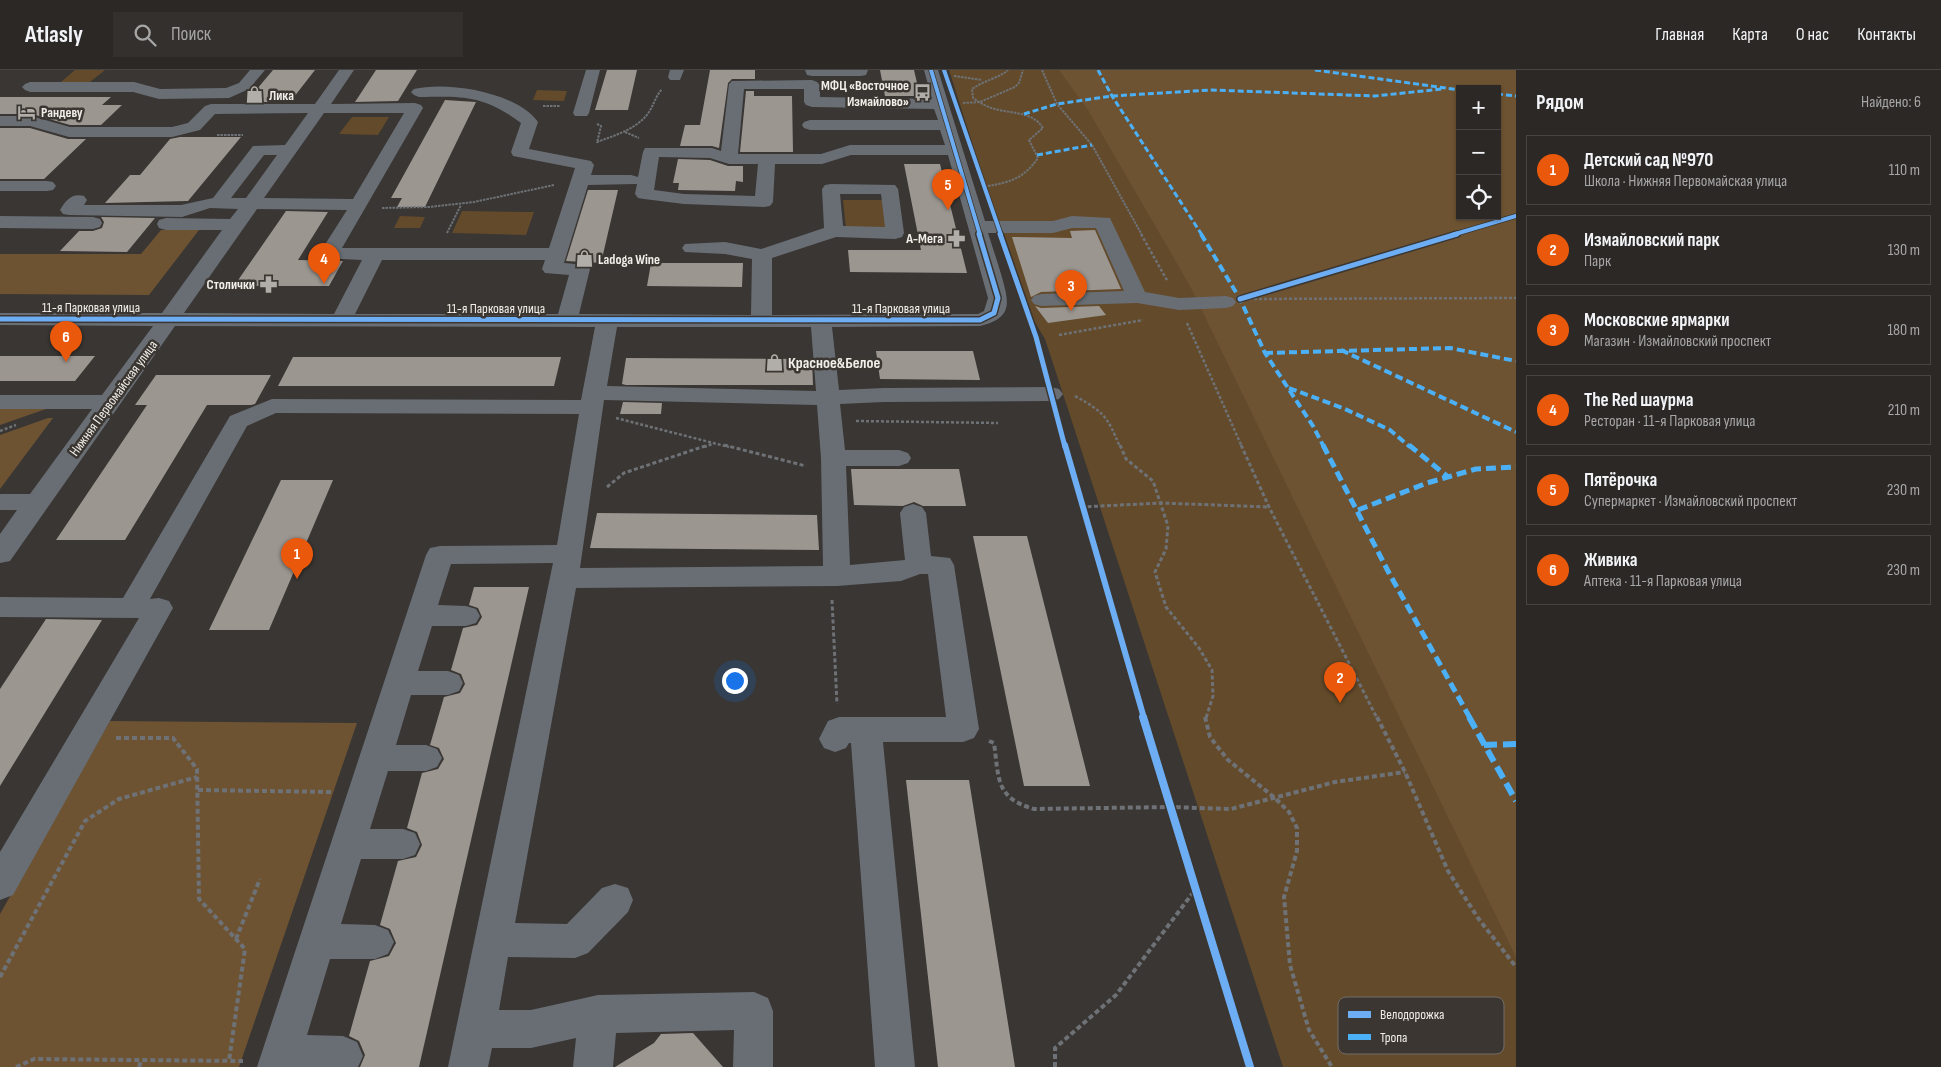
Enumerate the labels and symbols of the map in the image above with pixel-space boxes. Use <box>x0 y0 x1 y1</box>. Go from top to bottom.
place label: МФЦ «Восточное Измайлово» <box>821 77 909 110</box>
bus stop icon: МФЦ «Восточное Измайлово» <box>913 83 933 103</box>
shop icon: Лика <box>245 85 265 105</box>
place label: Лика <box>269 87 294 104</box>
hotel icon: Рандеву <box>17 102 37 122</box>
place label: Рандеву <box>41 104 83 121</box>
pin: 5 <box>932 169 964 210</box>
pharmacy icon: А-Мега <box>947 228 967 248</box>
place label: А-Мега <box>905 230 943 247</box>
pin: 4 <box>308 243 340 284</box>
shop icon: Ladoga Wine <box>574 249 594 269</box>
place label: Ladoga Wine <box>598 251 660 268</box>
pin: 3 <box>1055 270 1087 311</box>
pharmacy icon: Столички <box>259 274 279 294</box>
place label: Столички <box>207 276 255 293</box>
street label: 11-я Парковая улица <box>42 299 140 316</box>
street label: 11-я Парковая улица <box>447 300 545 317</box>
street label: 11-я Парковая улица <box>852 300 950 317</box>
pin: 6 <box>50 321 82 362</box>
street label: Нижняя Первомайская улица <box>66 337 161 459</box>
shop icon: Красное&Белое <box>764 352 784 372</box>
place label: Красное&Белое <box>788 354 880 373</box>
pin: 1 <box>281 538 313 579</box>
pin: 2 <box>1324 662 1356 703</box>
your location <box>722 668 748 694</box>
legend <box>1338 997 1504 1054</box>
text: Велодорожка <box>1380 1006 1444 1023</box>
text: Тропа <box>1380 1029 1407 1046</box>

